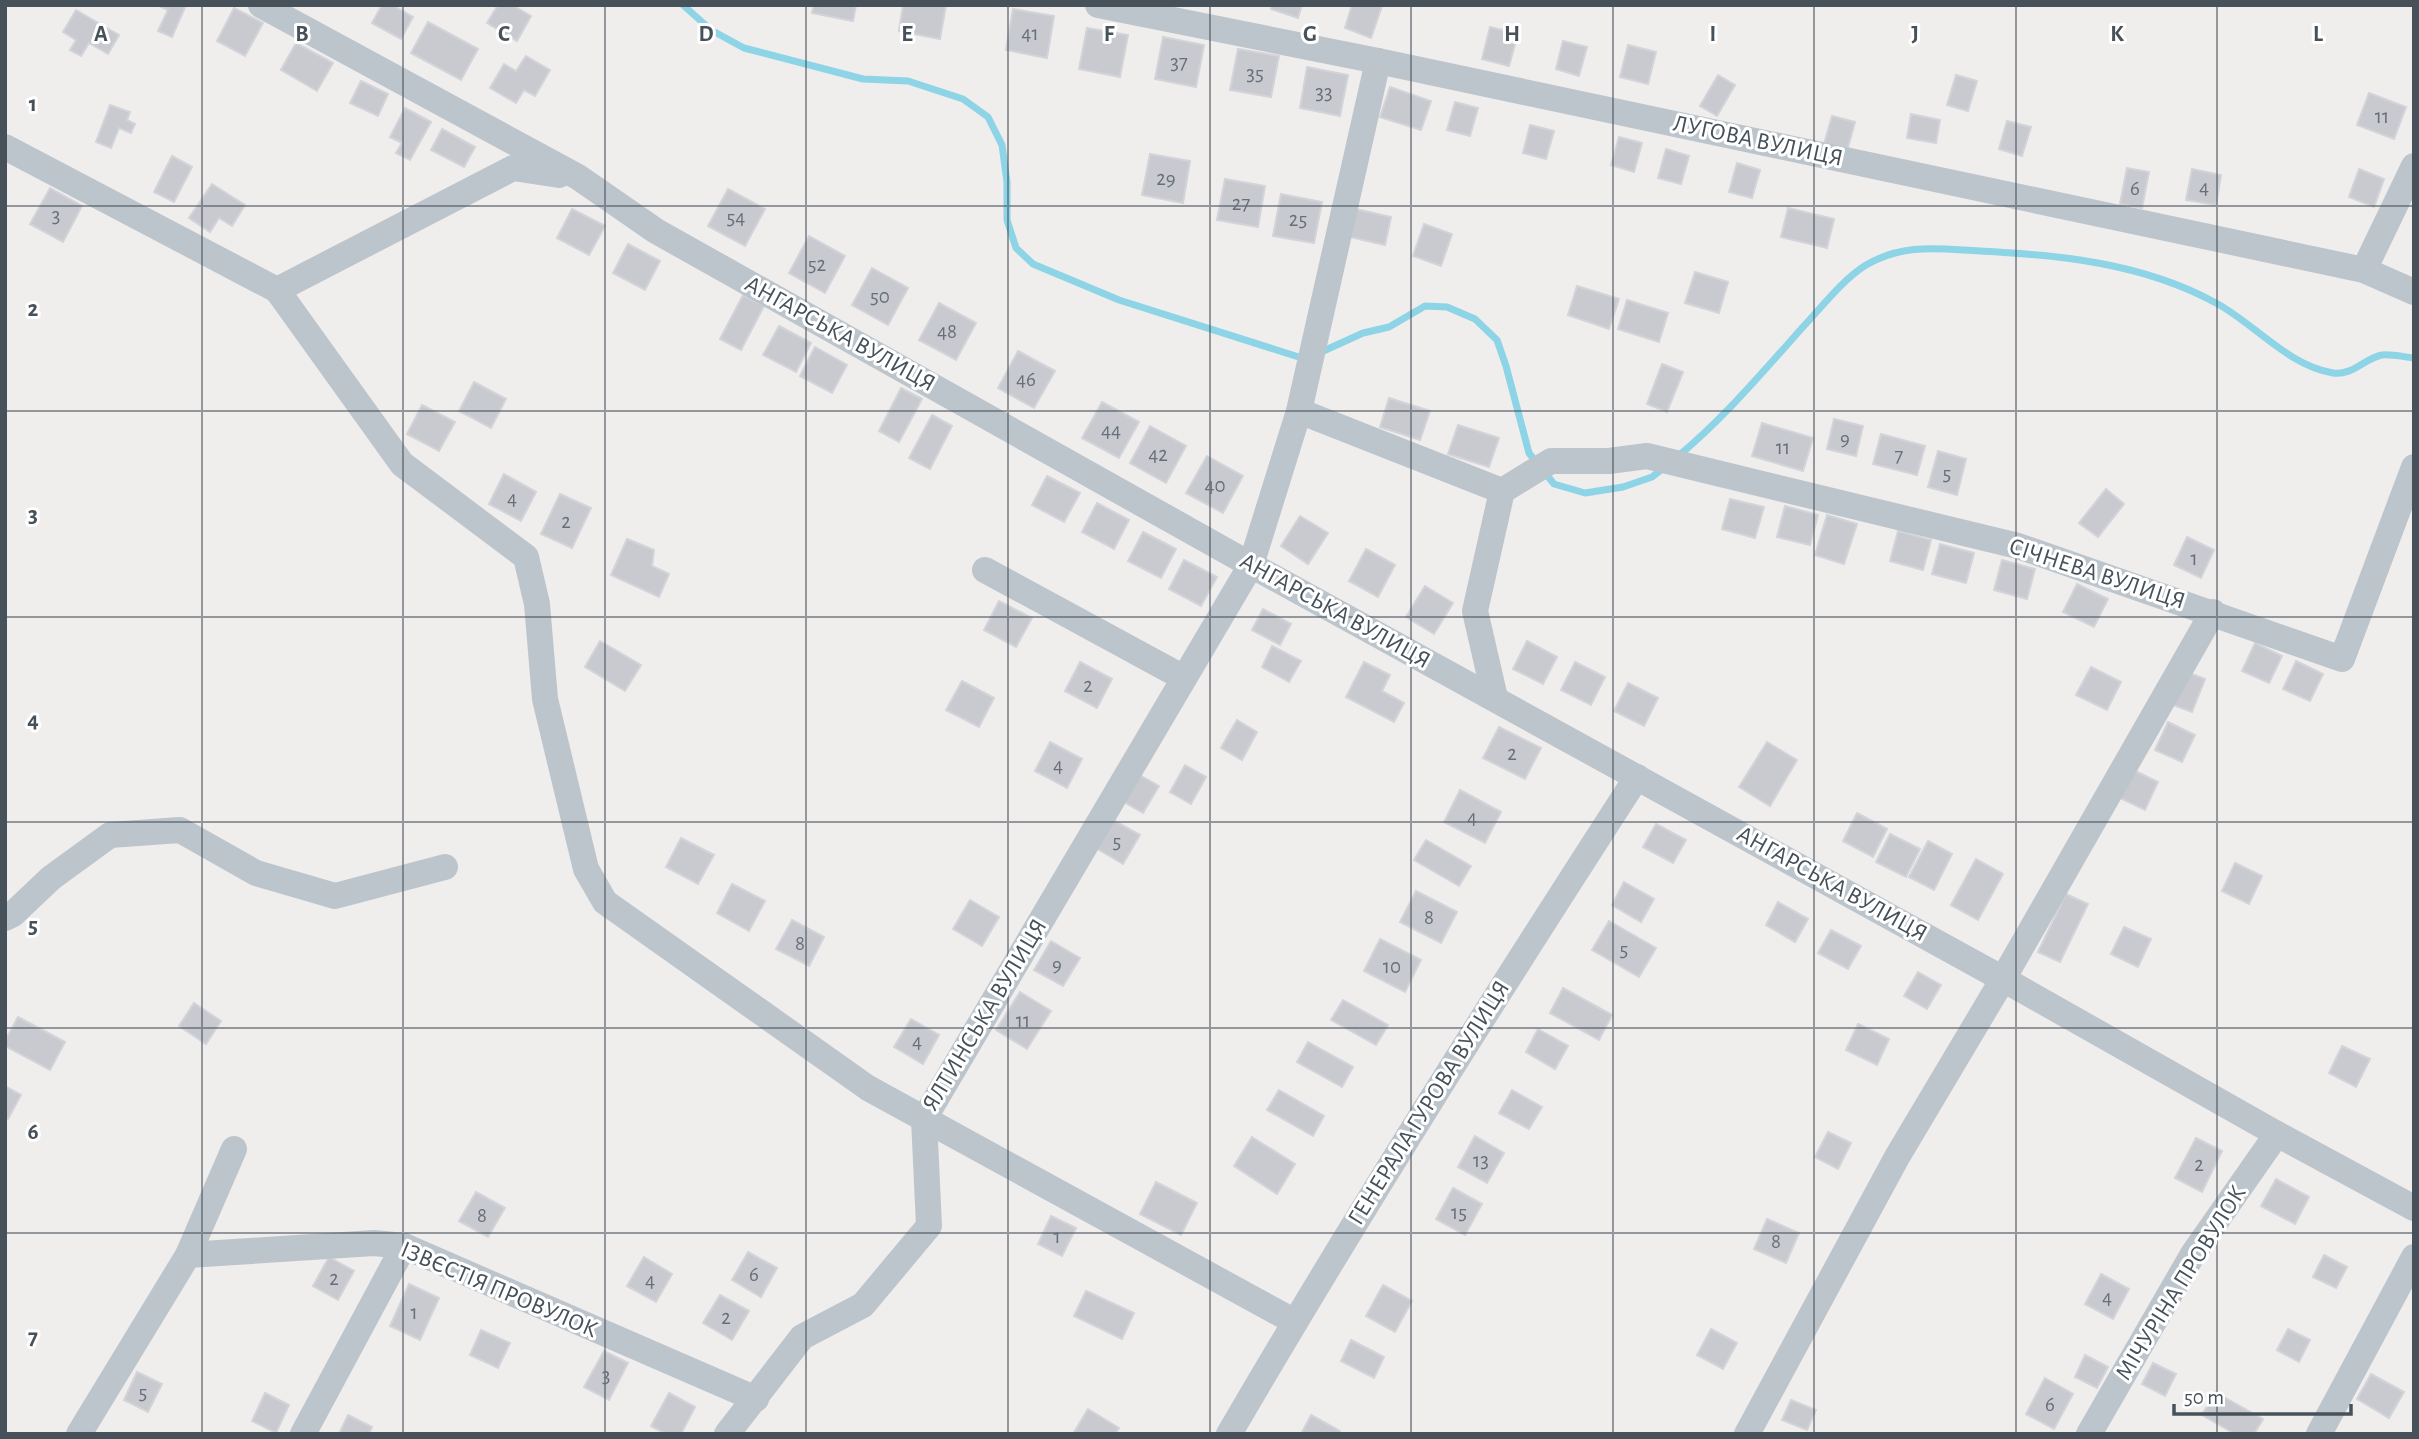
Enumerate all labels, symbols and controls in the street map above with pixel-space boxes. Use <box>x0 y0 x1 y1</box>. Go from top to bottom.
text: A <box>94 23 108 46</box>
text: B <box>295 23 309 46</box>
text: C <box>498 23 510 46</box>
text: D <box>698 23 714 46</box>
text: E <box>901 23 913 46</box>
house number: 41 <box>1021 23 1039 44</box>
text: F <box>1104 23 1115 46</box>
text: G <box>1303 23 1317 46</box>
text: H <box>1504 23 1520 46</box>
text: I <box>1710 23 1716 46</box>
text: J <box>1911 23 1919 46</box>
text: K <box>2110 23 2124 46</box>
text: L <box>2313 23 2323 46</box>
house number: 37 <box>1170 52 1188 73</box>
house number: 35 <box>1246 63 1264 84</box>
house number: 33 <box>1315 82 1333 103</box>
text: 1 <box>29 93 37 116</box>
house number: 11 <box>2375 106 2389 127</box>
street label: ЛУГОВА ВУЛИЦЯ <box>1671 111 1845 171</box>
house number: 29 <box>1156 168 1176 189</box>
house number: 4 <box>2199 177 2209 198</box>
house number: 6 <box>2130 178 2140 199</box>
house number: 27 <box>1232 193 1250 214</box>
house number: 3 <box>52 205 60 226</box>
house number: 54 <box>727 207 745 228</box>
house number: 25 <box>1289 209 1307 230</box>
house number: 52 <box>808 254 826 275</box>
street label: АНГАРСЬКА ВУЛИЦЯ <box>741 272 939 396</box>
house number: 50 <box>870 286 890 307</box>
text: 2 <box>28 298 39 321</box>
house number: 48 <box>937 321 957 342</box>
house number: 46 <box>1016 369 1036 390</box>
house number: 44 <box>1101 420 1121 441</box>
house number: 9 <box>1840 428 1850 449</box>
house number: 11 <box>1776 437 1790 458</box>
house number: 42 <box>1148 444 1168 465</box>
house number: 7 <box>1895 445 1904 466</box>
house number: 5 <box>1943 463 1951 484</box>
house number: 40 <box>1204 475 1226 496</box>
house number: 4 <box>507 488 517 509</box>
text: 3 <box>28 504 38 527</box>
house number: 2 <box>561 511 571 532</box>
street label: СІЧНЕВА ВУЛИЦЯ <box>2006 534 2188 614</box>
house number: 1 <box>2190 548 2198 569</box>
street label: АНГАРСЬКА ВУЛИЦЯ <box>1236 549 1434 673</box>
house number: 2 <box>1083 675 1093 696</box>
text: 4 <box>27 709 39 732</box>
house number: 2 <box>1507 743 1517 764</box>
house number: 4 <box>1053 755 1063 776</box>
house number: 4 <box>1467 807 1477 828</box>
street label: АНГАРСЬКА ВУЛИЦЯ <box>1733 822 1931 946</box>
house number: 5 <box>1113 831 1121 852</box>
house number: 8 <box>1424 907 1434 928</box>
text: 5 <box>28 915 38 938</box>
street label: ЯЛТИНСЬКА ВУЛИЦЯ <box>918 915 1052 1115</box>
house number: 8 <box>795 933 805 954</box>
house number: 5 <box>1620 939 1628 960</box>
house number: 9 <box>1052 954 1062 975</box>
house number: 10 <box>1383 956 1401 977</box>
street label: ГЕНЕРАЛА ГУРОВА ВУЛИЦЯ <box>1344 977 1514 1229</box>
house number: 11 <box>1016 1010 1030 1031</box>
house number: 4 <box>912 1031 922 1052</box>
text: 6 <box>27 1121 39 1144</box>
house number: 13 <box>1473 1150 1489 1171</box>
house number: 2 <box>2194 1154 2204 1175</box>
street label: МІЧУРІНА ПРОВУЛОК <box>2111 1181 2251 1385</box>
house number: 15 <box>1451 1202 1467 1223</box>
house number: 8 <box>477 1205 487 1226</box>
house number: 1 <box>1053 1226 1061 1247</box>
house number: 8 <box>1771 1231 1781 1252</box>
street label: ІЗВЄСТІЯ ПРОВУЛОК <box>397 1238 601 1342</box>
house number: 6 <box>749 1264 759 1285</box>
house number: 2 <box>329 1268 339 1289</box>
house number: 4 <box>645 1270 655 1291</box>
house number: 4 <box>2102 1287 2112 1308</box>
house number: 1 <box>410 1302 418 1323</box>
house number: 2 <box>721 1307 731 1328</box>
text: 7 <box>28 1326 38 1349</box>
house number: 3 <box>602 1365 610 1386</box>
scale bar <box>2174 1372 2351 1416</box>
house number: 5 <box>139 1382 147 1403</box>
text: 50 m <box>2184 1387 2224 1408</box>
house number: 6 <box>2045 1394 2055 1415</box>

